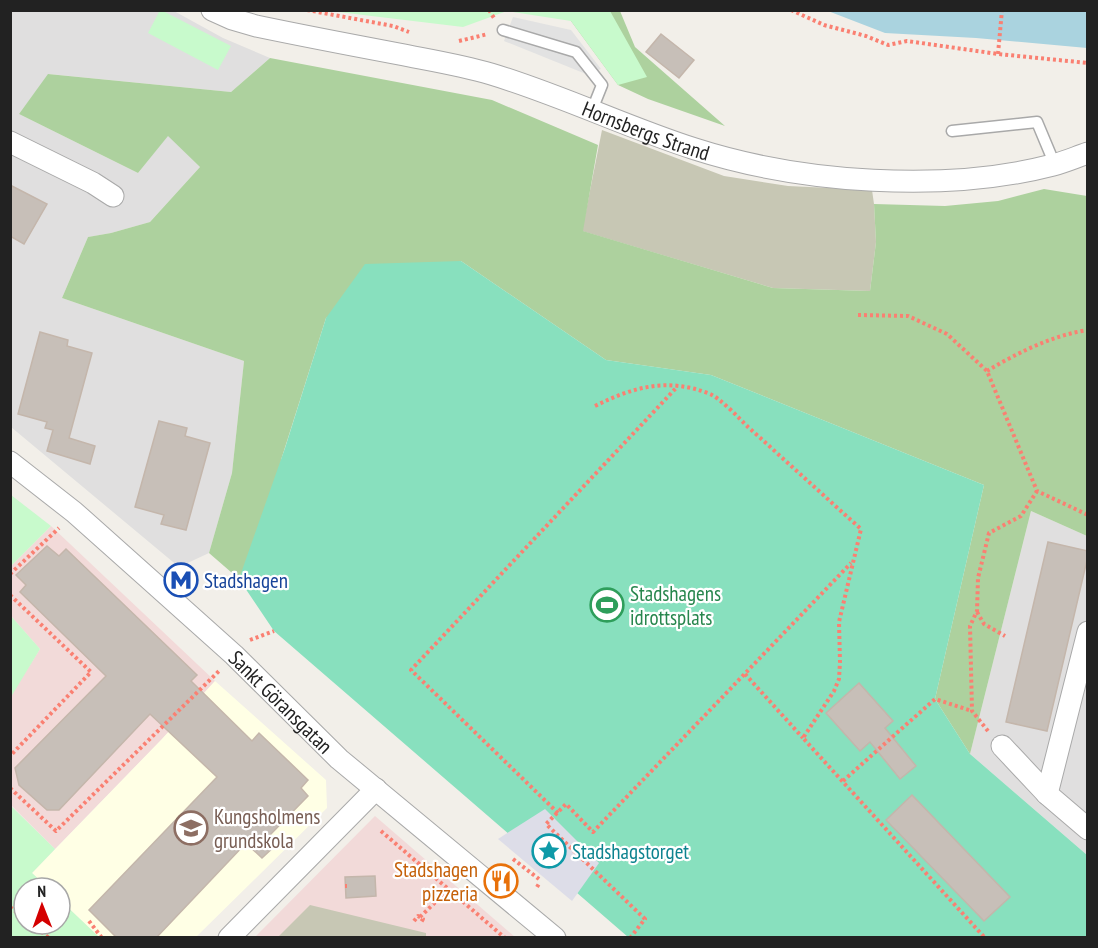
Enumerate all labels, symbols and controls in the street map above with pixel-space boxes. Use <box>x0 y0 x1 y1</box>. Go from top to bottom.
street label: Hornsbergs Strand <box>578 95 713 166</box>
metro station icon: Stadshagen <box>163 562 199 598</box>
place label: Stadshagen <box>204 567 288 594</box>
place label: Stadshagens idrottsplats <box>630 580 721 631</box>
sports icon: Stadshagens idrottsplats <box>589 587 625 623</box>
street label: Sankt Göransgatan <box>223 644 339 759</box>
place label: Kungsholmens grundskola <box>214 803 320 854</box>
school or university icon: Kungsholmens grundskola <box>173 810 209 846</box>
place icon: Stadshagstorget <box>531 833 567 869</box>
place label: Stadshagstorget <box>572 838 689 865</box>
place label: Stadshagen pizzeria <box>394 856 478 907</box>
restaurant icon: Stadshagen pizzeria <box>483 863 519 899</box>
north arrow <box>12 876 72 936</box>
text: N <box>37 881 46 901</box>

